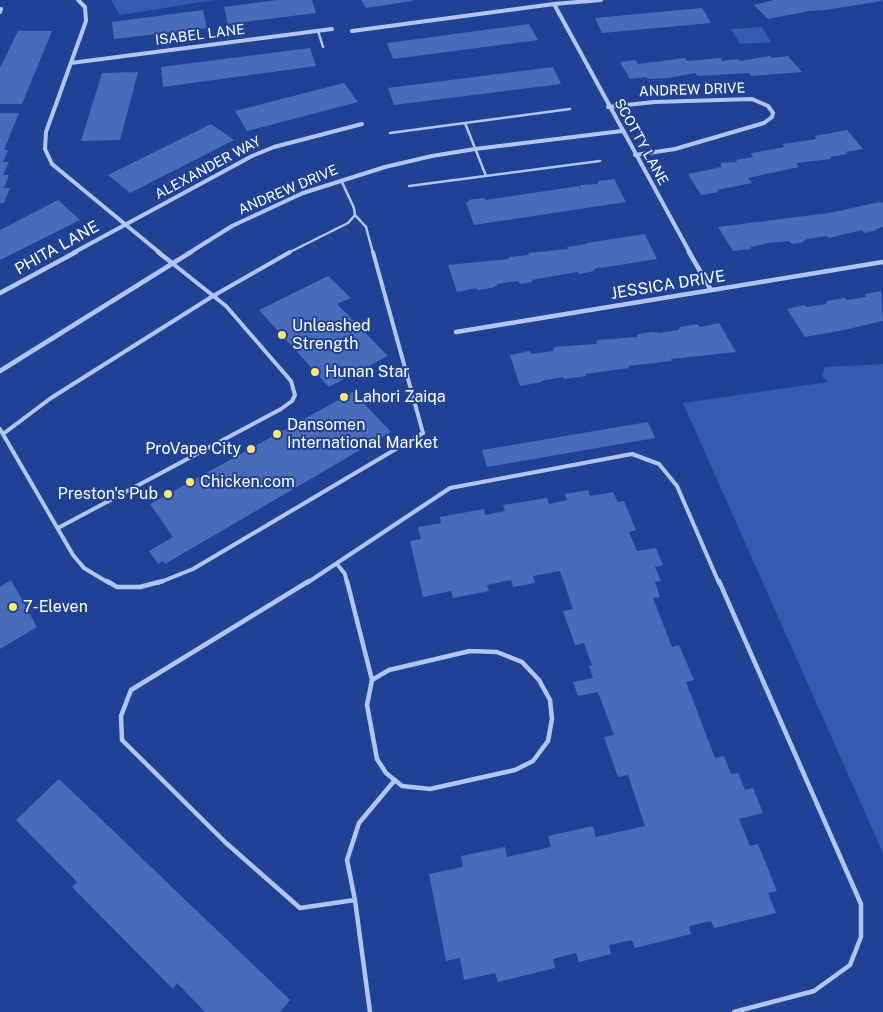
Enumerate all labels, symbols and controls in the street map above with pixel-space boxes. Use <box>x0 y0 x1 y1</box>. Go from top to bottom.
street label: ISABEL LANE <box>154 21 246 49</box>
street label: ANDREW DRIVE <box>639 80 745 100</box>
street label: SCOTTY LANE <box>610 96 672 188</box>
street label: ALEXANDER WAY <box>152 133 264 203</box>
street label: ANDREW DRIVE <box>236 161 340 219</box>
street label: PHITA LANE <box>12 217 102 279</box>
street label: JESSICA DRIVE <box>610 266 726 304</box>
place label: Unleashed Strength <box>292 316 371 354</box>
marker: Unleashed Strength <box>276 329 288 341</box>
place label: Hunan Star <box>325 362 409 382</box>
marker: Hunan Star <box>309 366 321 378</box>
place label: Lahori Zaiqa <box>354 387 446 407</box>
marker: Lahori Zaiqa <box>338 391 350 403</box>
place label: Dansomen International Market <box>287 415 438 453</box>
marker: Dansomen International Market <box>271 428 283 440</box>
place label: ProVape City <box>145 439 241 459</box>
marker: ProVape City <box>245 443 257 455</box>
place label: Chicken.com <box>200 472 295 492</box>
marker: Chicken.com <box>184 476 196 488</box>
place label: Preston's Pub <box>58 484 158 504</box>
marker: Preston's Pub <box>162 488 174 500</box>
place label: 7-Eleven <box>23 597 88 617</box>
marker: 7-Eleven <box>7 601 19 613</box>

